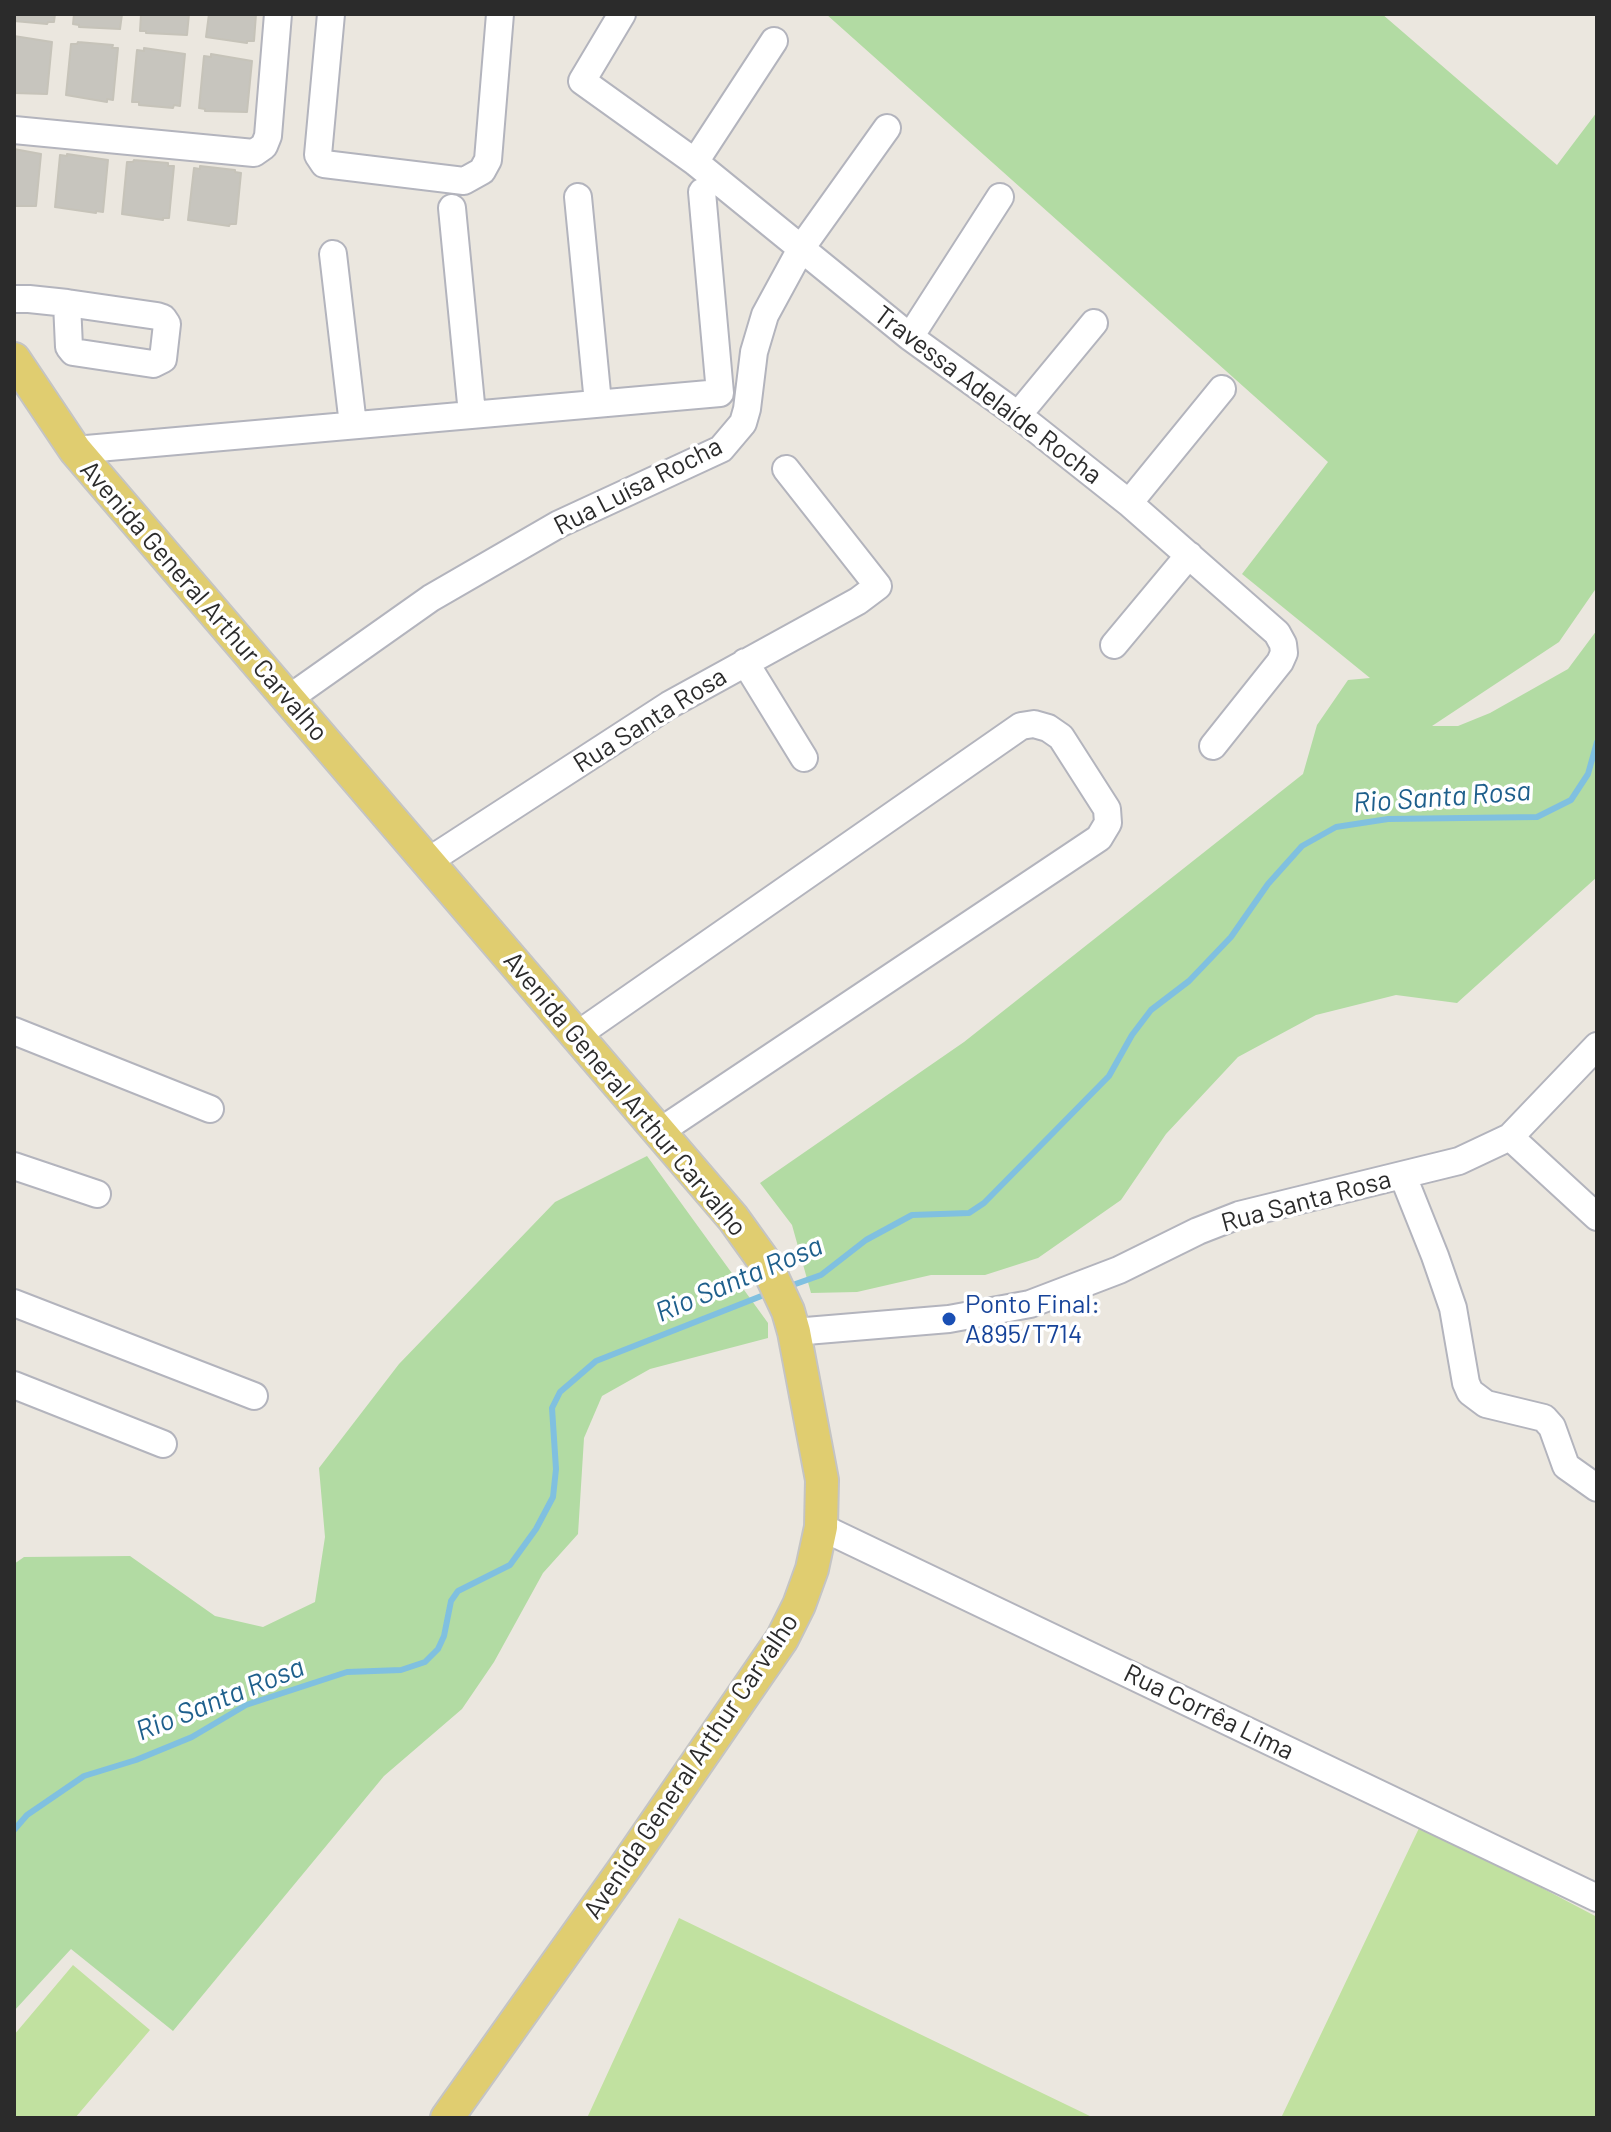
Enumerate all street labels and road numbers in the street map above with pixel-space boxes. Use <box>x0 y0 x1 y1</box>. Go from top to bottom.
street label: Travessa Adelaíde Rocha <box>868 299 1108 491</box>
street label: Rua Luísa Rocha <box>549 430 727 542</box>
street label: Avenida General Arthur Carvalho <box>74 454 334 748</box>
street label: Rua Santa Rosa <box>568 661 732 779</box>
street label: Avenida General Arthur Carvalho <box>497 945 753 1243</box>
street label: Rua Santa Rosa <box>1218 1163 1394 1239</box>
street label: Avenida General Arthur Carvalho <box>577 1607 805 1925</box>
street label: Rua Corrêa Lima <box>1119 1657 1299 1767</box>

